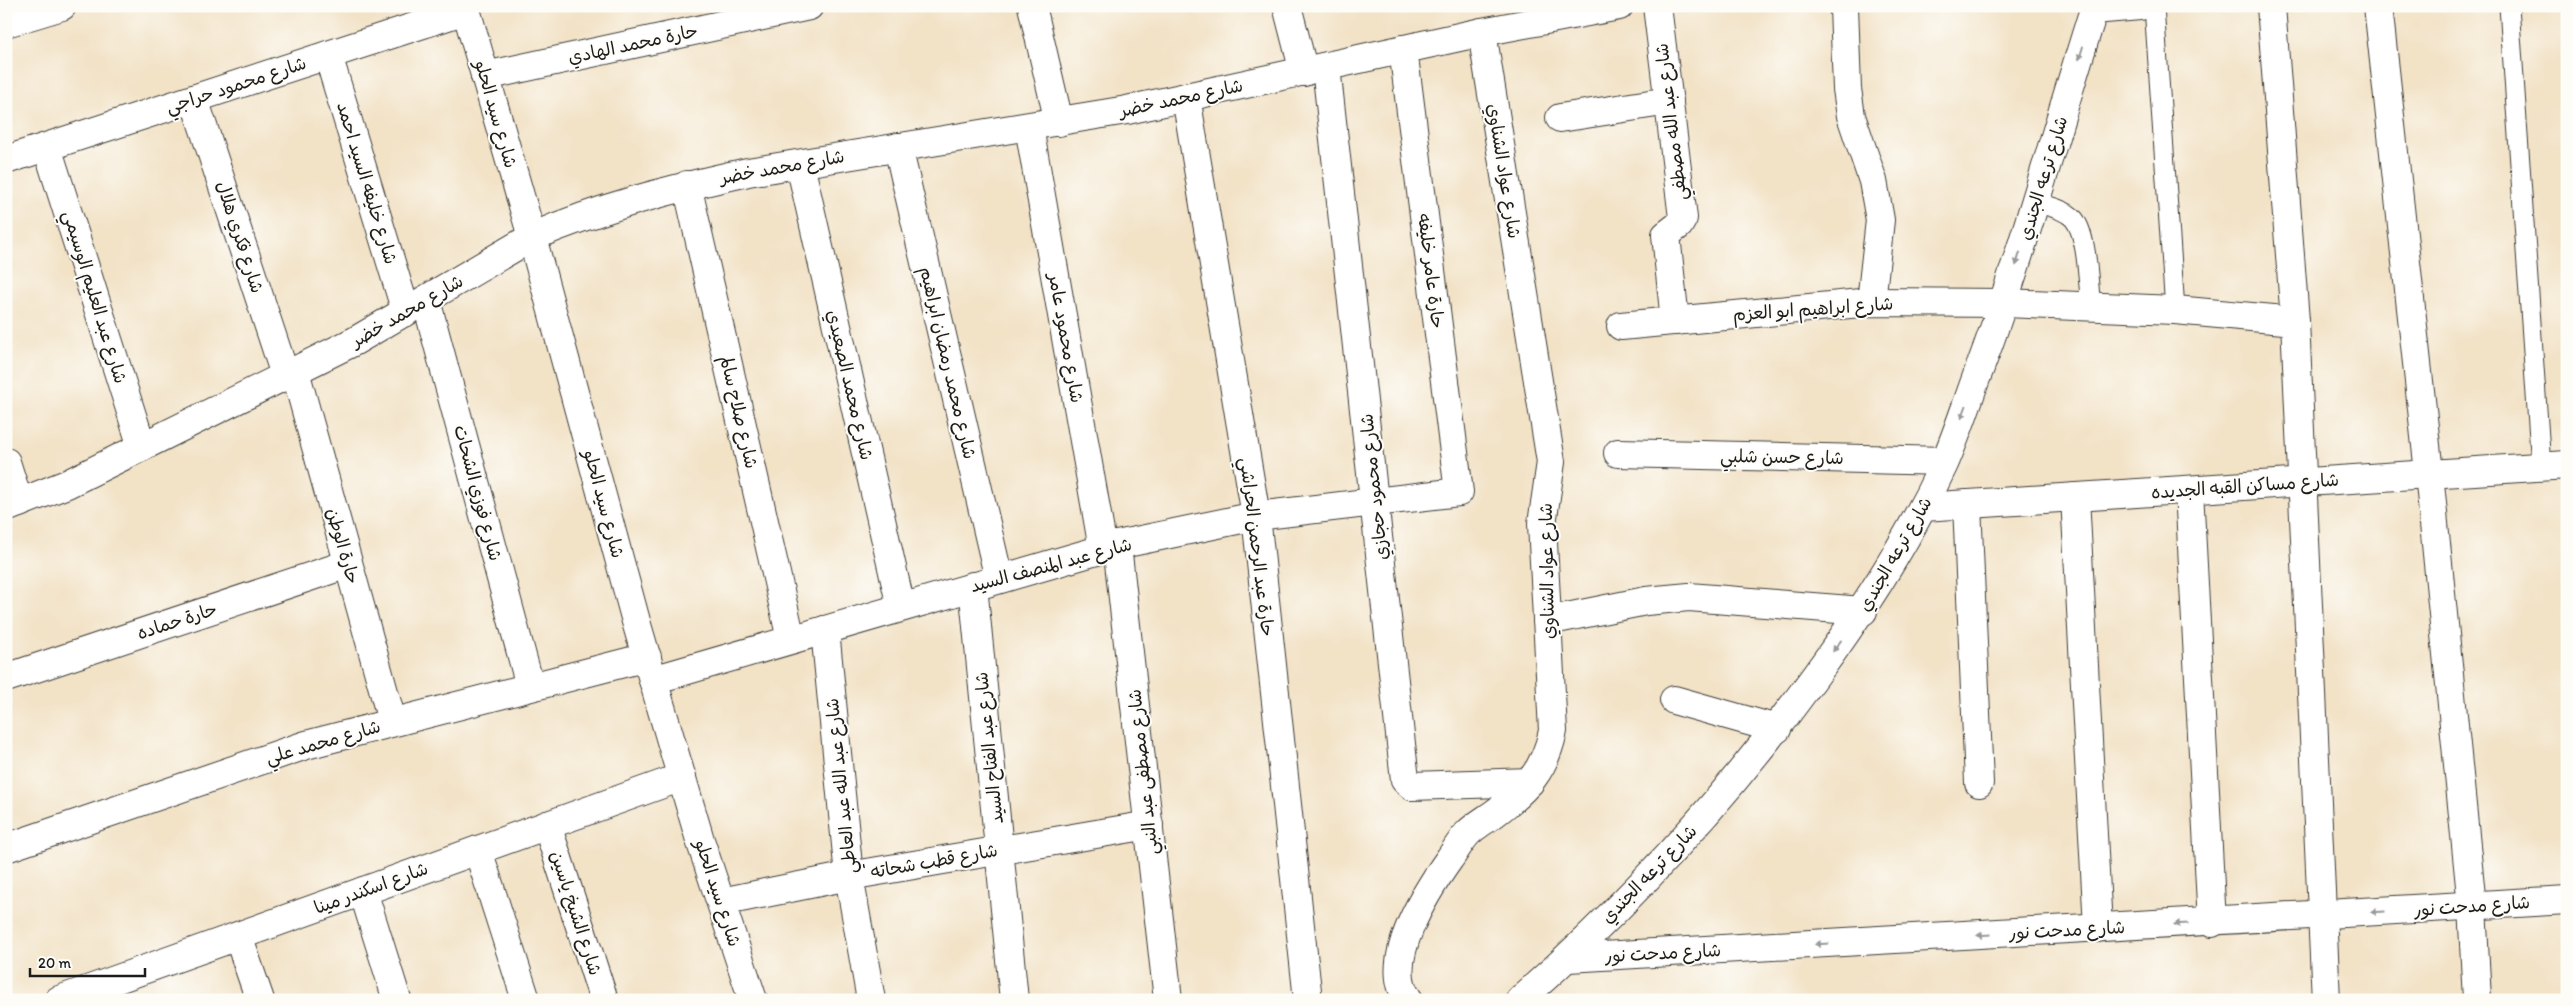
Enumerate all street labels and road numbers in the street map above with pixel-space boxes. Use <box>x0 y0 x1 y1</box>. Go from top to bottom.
street label: حارة محمد الهادي <box>566 19 700 70</box>
street label: شارع عبد الله مصطفي <box>1650 41 1697 202</box>
street label: شارع محمود حراجي <box>163 52 311 123</box>
street label: شارع سيد الحلو <box>469 57 522 171</box>
street label: شارع محمد خضر <box>1115 74 1245 123</box>
street label: شارع خليفه السيد احمد <box>331 99 402 267</box>
street label: شارع عواد الشناوي <box>1480 102 1526 240</box>
street label: شارع ترعه الجندي <box>2014 113 2074 243</box>
street label: شارع محمد خضر <box>716 145 846 190</box>
street label: شارع فكري هلال <box>210 178 268 296</box>
street label: شارع عبد العليم الوسيمي <box>53 208 132 388</box>
street label: حارة عامر خليفه <box>1413 212 1449 330</box>
street label: شارع محمد رمضان ابراهيم <box>912 265 981 462</box>
street label: شارع محمد خضر <box>345 270 468 354</box>
street label: شارع محمود عامر <box>1042 270 1088 405</box>
street label: شارع ابراهيم ابو العزم <box>1732 292 1894 329</box>
street label: شارع محمد الصعيدي <box>820 308 878 463</box>
street label: شارع صلاح سالم <box>712 353 763 471</box>
street label: شارع محمود حجازي <box>1355 413 1395 561</box>
street label: شارع فوزي الشحات <box>447 423 507 564</box>
street label: شارع حسن شلبي <box>1720 445 1844 474</box>
street label: شارع سيد الحلو <box>578 446 629 561</box>
street label: حارة عبد الرحمن الحراشي <box>1230 456 1279 639</box>
street label: شارع مساكن القبه الجديده <box>2150 468 2340 505</box>
street label: شارع ترعه الجندي <box>1853 493 1938 616</box>
street label: شارع عواد الشناوي <box>1535 503 1561 639</box>
street label: حارة الوطن <box>322 505 364 587</box>
street label: شارع عبد المنصف السيد <box>968 533 1134 598</box>
street label: حارة حماده <box>134 598 220 644</box>
street label: شارع عبد الفتاح السيد <box>970 671 1009 825</box>
street label: شارع مصطفى عبد النبي <box>1123 688 1168 856</box>
street label: شارع عبد الله عبد العاطي <box>821 697 866 875</box>
street label: شارع محمد علي <box>263 715 384 774</box>
street label: شارع ترعه الجندي <box>1596 820 1703 929</box>
street label: شارع سيد الحلو <box>689 836 746 950</box>
street label: شارع قطب شحاته <box>869 839 999 884</box>
street label: شارع الشيخ ياسين <box>545 848 606 978</box>
street label: شارع اسكندر مينا <box>311 857 431 920</box>
street label: شارع مدحت نور <box>2412 891 2531 922</box>
street label: شارع مدحت نور <box>2007 916 2126 945</box>
street label: شارع مدحت نور <box>1603 939 1722 968</box>

